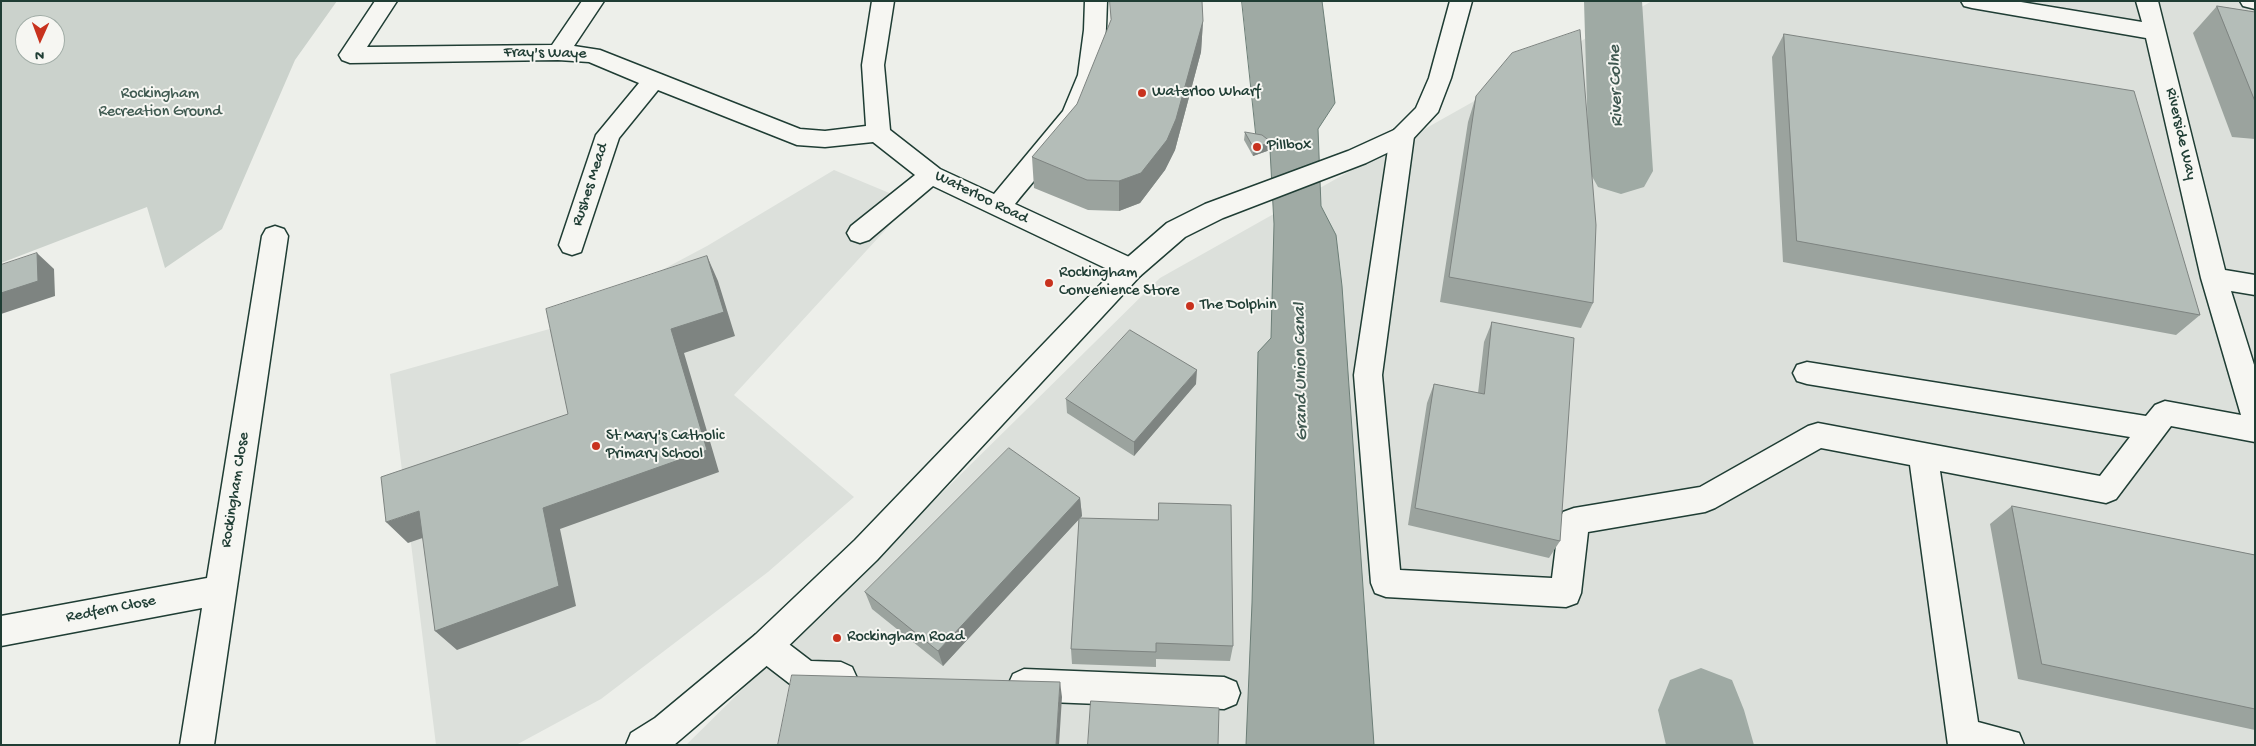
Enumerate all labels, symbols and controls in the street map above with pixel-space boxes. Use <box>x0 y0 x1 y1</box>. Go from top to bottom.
north arrow <box>15 15 65 65</box>
street label: Fray's Waye <box>503 44 587 64</box>
water label: River Colne <box>1605 45 1629 127</box>
text: N <box>35 46 44 63</box>
place label: Waterloo Wharf <box>1152 83 1260 103</box>
park label: Rockingham Recreation Ground <box>98 85 222 123</box>
street label: Riverside Way <box>2160 86 2200 182</box>
marker: Waterloo Wharf <box>1136 87 1148 99</box>
place label: Pillbox <box>1267 137 1312 157</box>
street label: Rushes Mead <box>569 141 613 229</box>
marker: Pillbox <box>1251 141 1263 153</box>
street label: Waterloo Road <box>931 167 1031 229</box>
place label: Rockingham Convenience Store <box>1059 264 1179 302</box>
marker: Rockingham Convenience Store <box>1043 277 1055 289</box>
place label: The Dolphin <box>1200 296 1277 316</box>
marker: The Dolphin <box>1184 300 1196 312</box>
water label: Grand Union Canal <box>1290 303 1314 441</box>
place label: St Mary's Catholic Primary School <box>606 427 724 465</box>
street label: Rockingham Close <box>217 431 255 549</box>
marker: St Mary's Catholic Primary School <box>590 440 602 452</box>
street label: Redfern Close <box>65 592 157 628</box>
place label: Rockingham Road <box>847 628 964 648</box>
marker: Rockingham Road <box>831 632 843 644</box>

